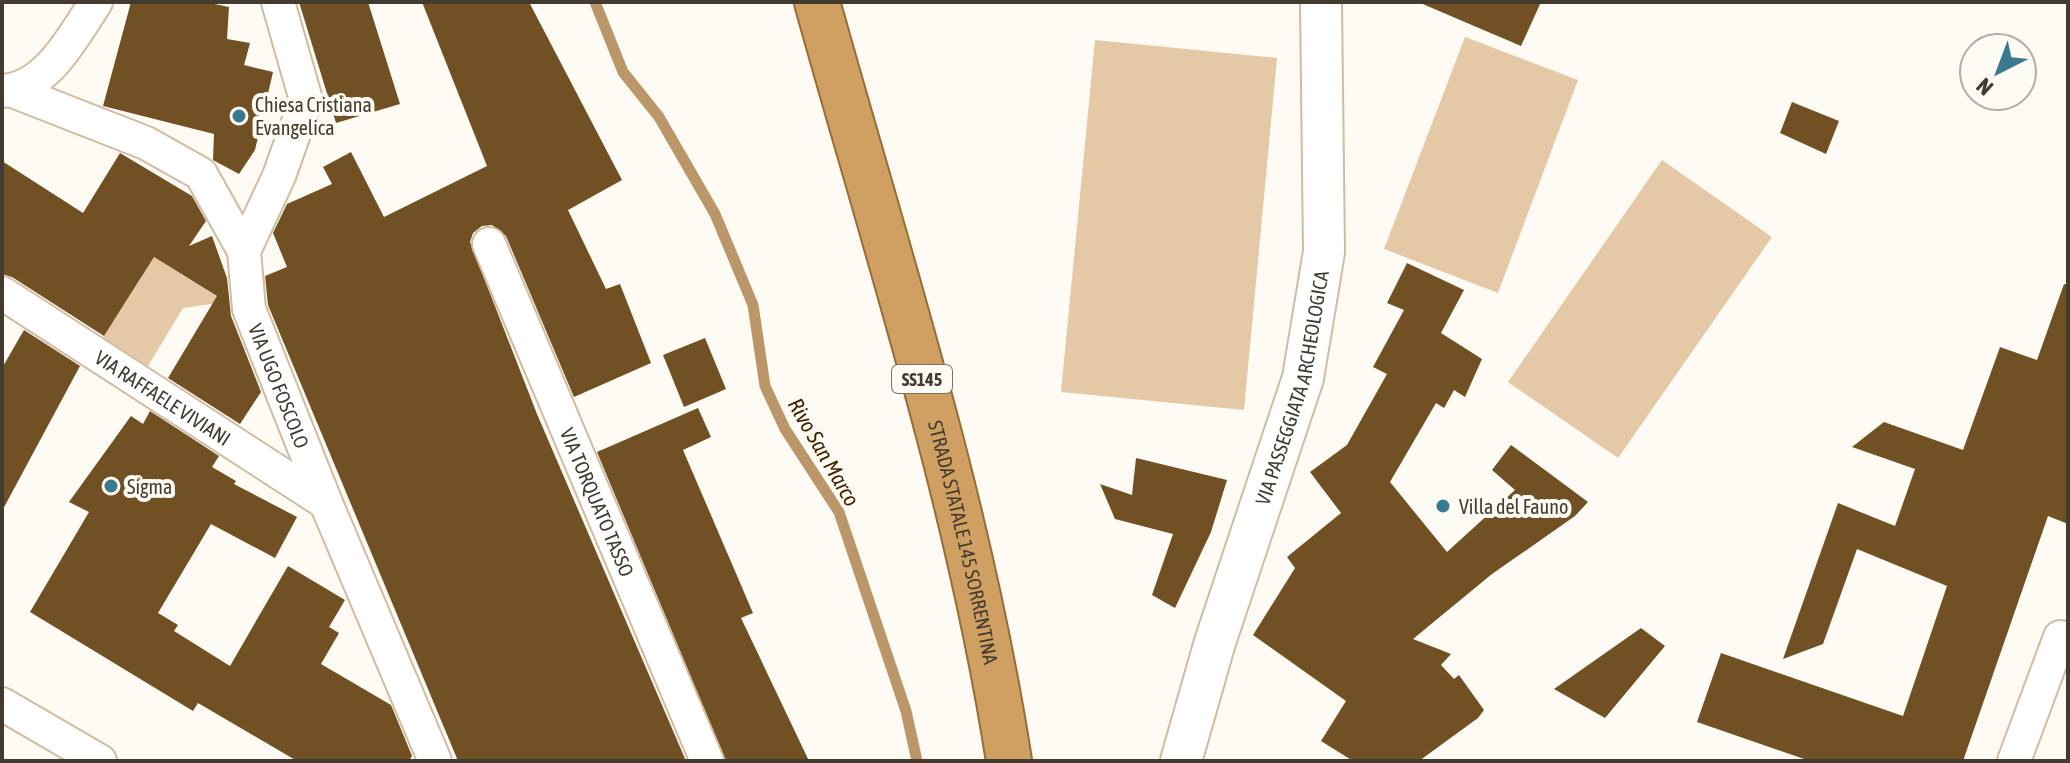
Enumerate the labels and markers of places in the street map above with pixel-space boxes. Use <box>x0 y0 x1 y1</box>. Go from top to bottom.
place label: Chiesa Cristiana Evangelica <box>255 93 372 139</box>
marker: Chiesa Cristiana Evangelica <box>230 107 248 125</box>
place label: Sigma <box>127 475 172 498</box>
marker: Sigma <box>102 477 120 495</box>
place label: Villa del Fauno <box>1459 495 1568 518</box>
marker: Villa del Fauno <box>1434 497 1452 515</box>

